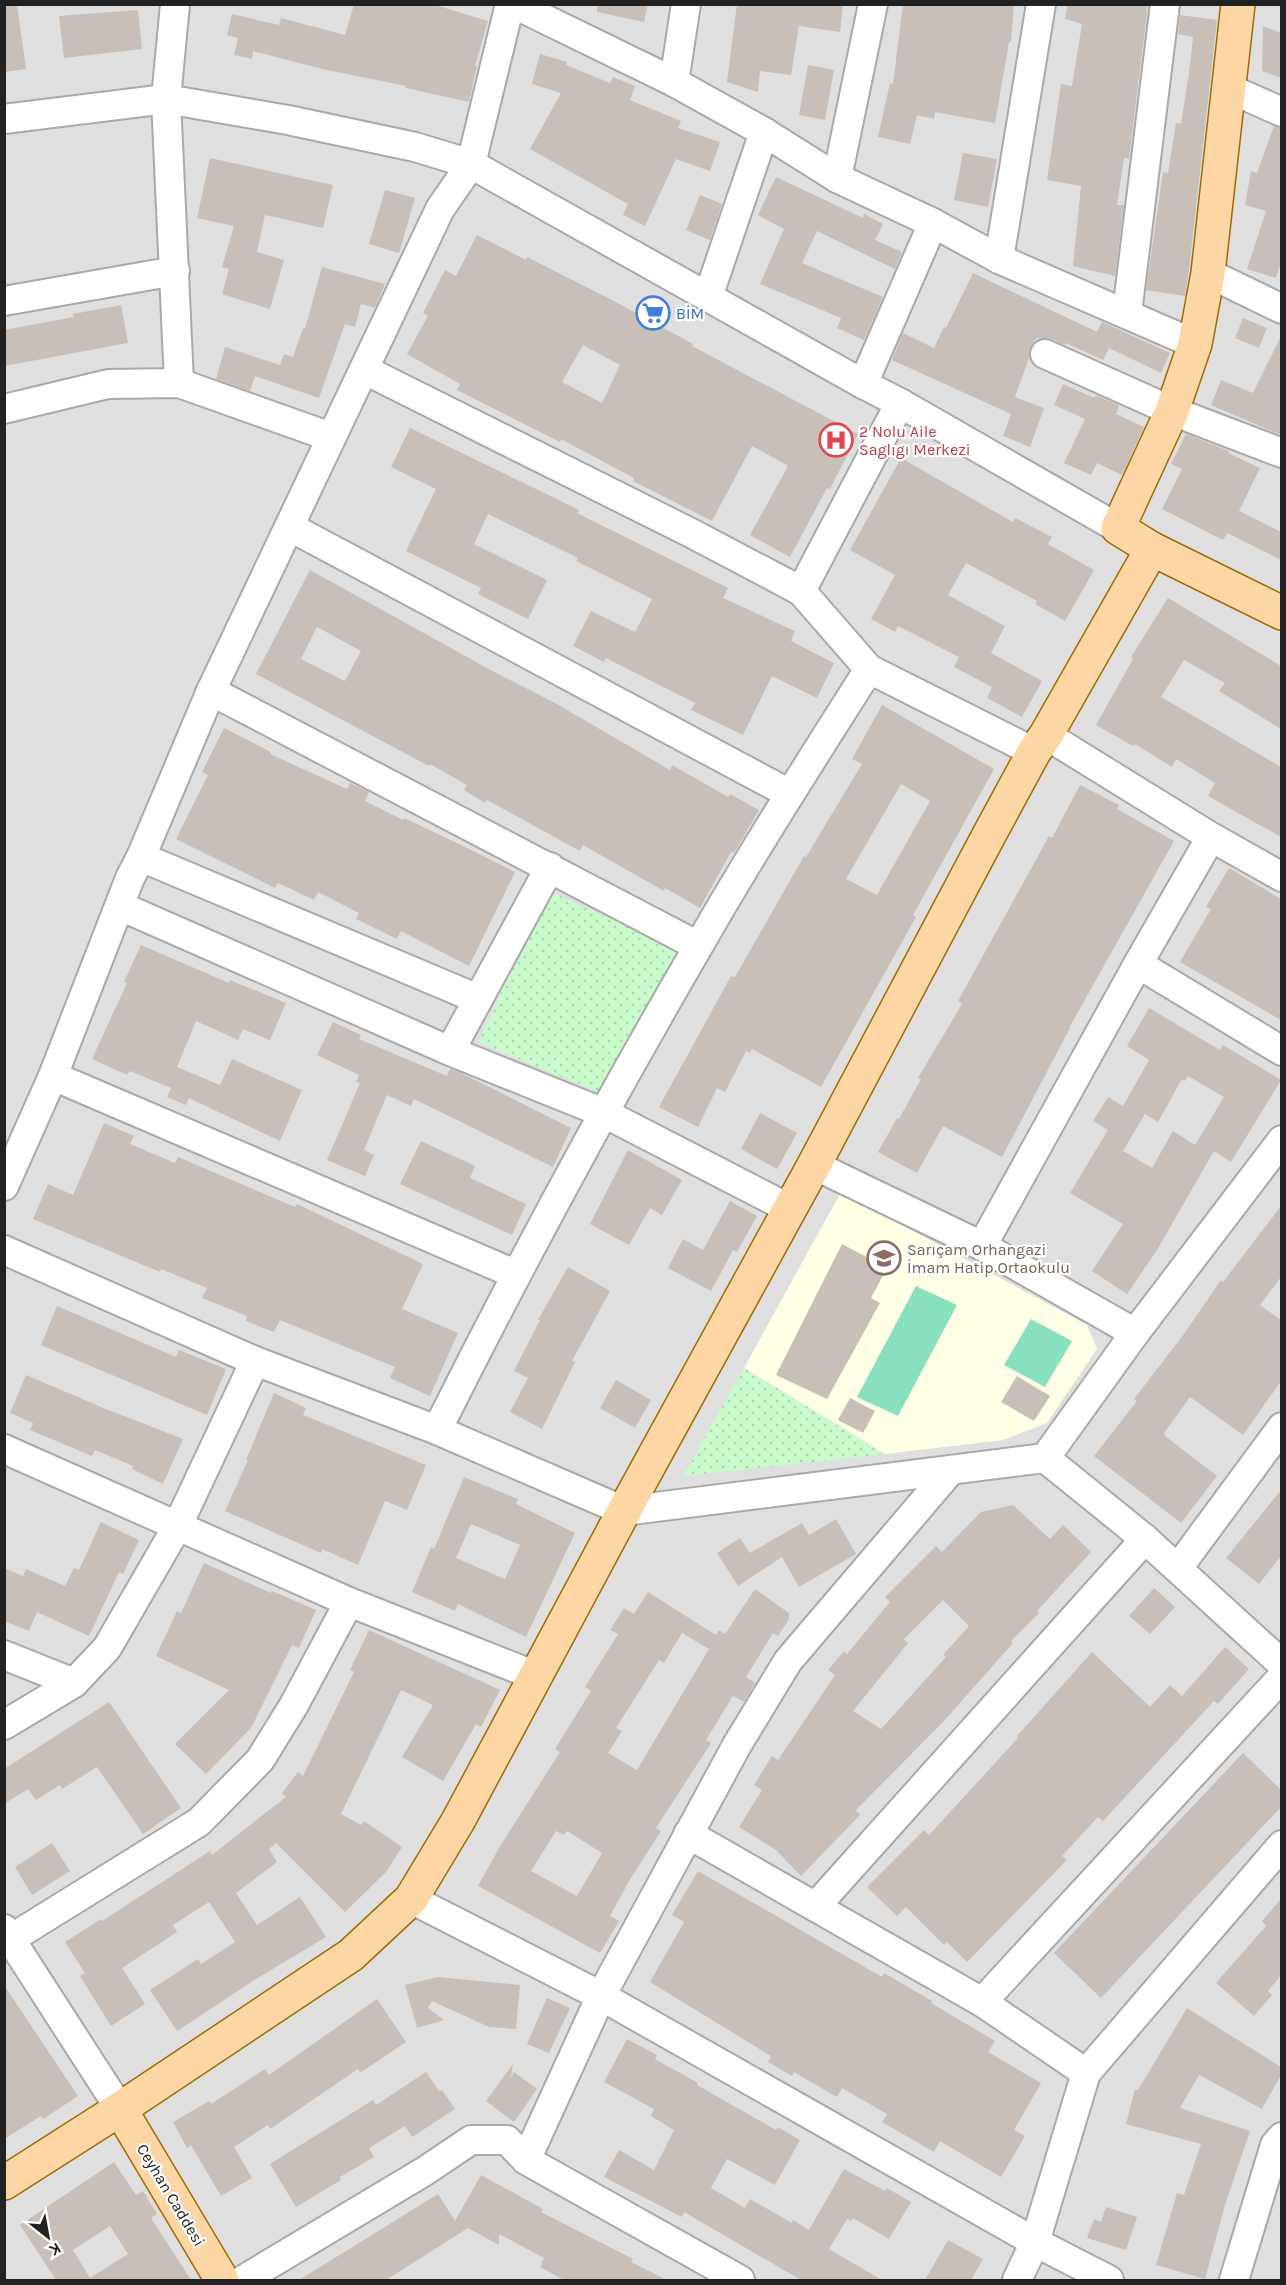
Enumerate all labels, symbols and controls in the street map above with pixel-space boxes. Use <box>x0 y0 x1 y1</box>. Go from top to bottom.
supermarket icon: BİM <box>635 295 671 331</box>
place label: BİM <box>676 304 704 323</box>
hospital icon: 2 Nolu Aile Saglıgı Merkezi <box>818 422 854 458</box>
place label: 2 Nolu Aile Saglıgı Merkezi <box>859 422 971 459</box>
school or university icon: Sarıçam Orhangazi İmam Hatip Ortaokulu <box>866 1240 902 1276</box>
place label: Sarıçam Orhangazi İmam Hatip Ortaokulu <box>907 1240 1070 1277</box>
street label: Ceyhan Caddesi <box>133 2140 209 2250</box>
north arrow <box>18 2207 78 2267</box>
text: K <box>46 2239 65 2261</box>

